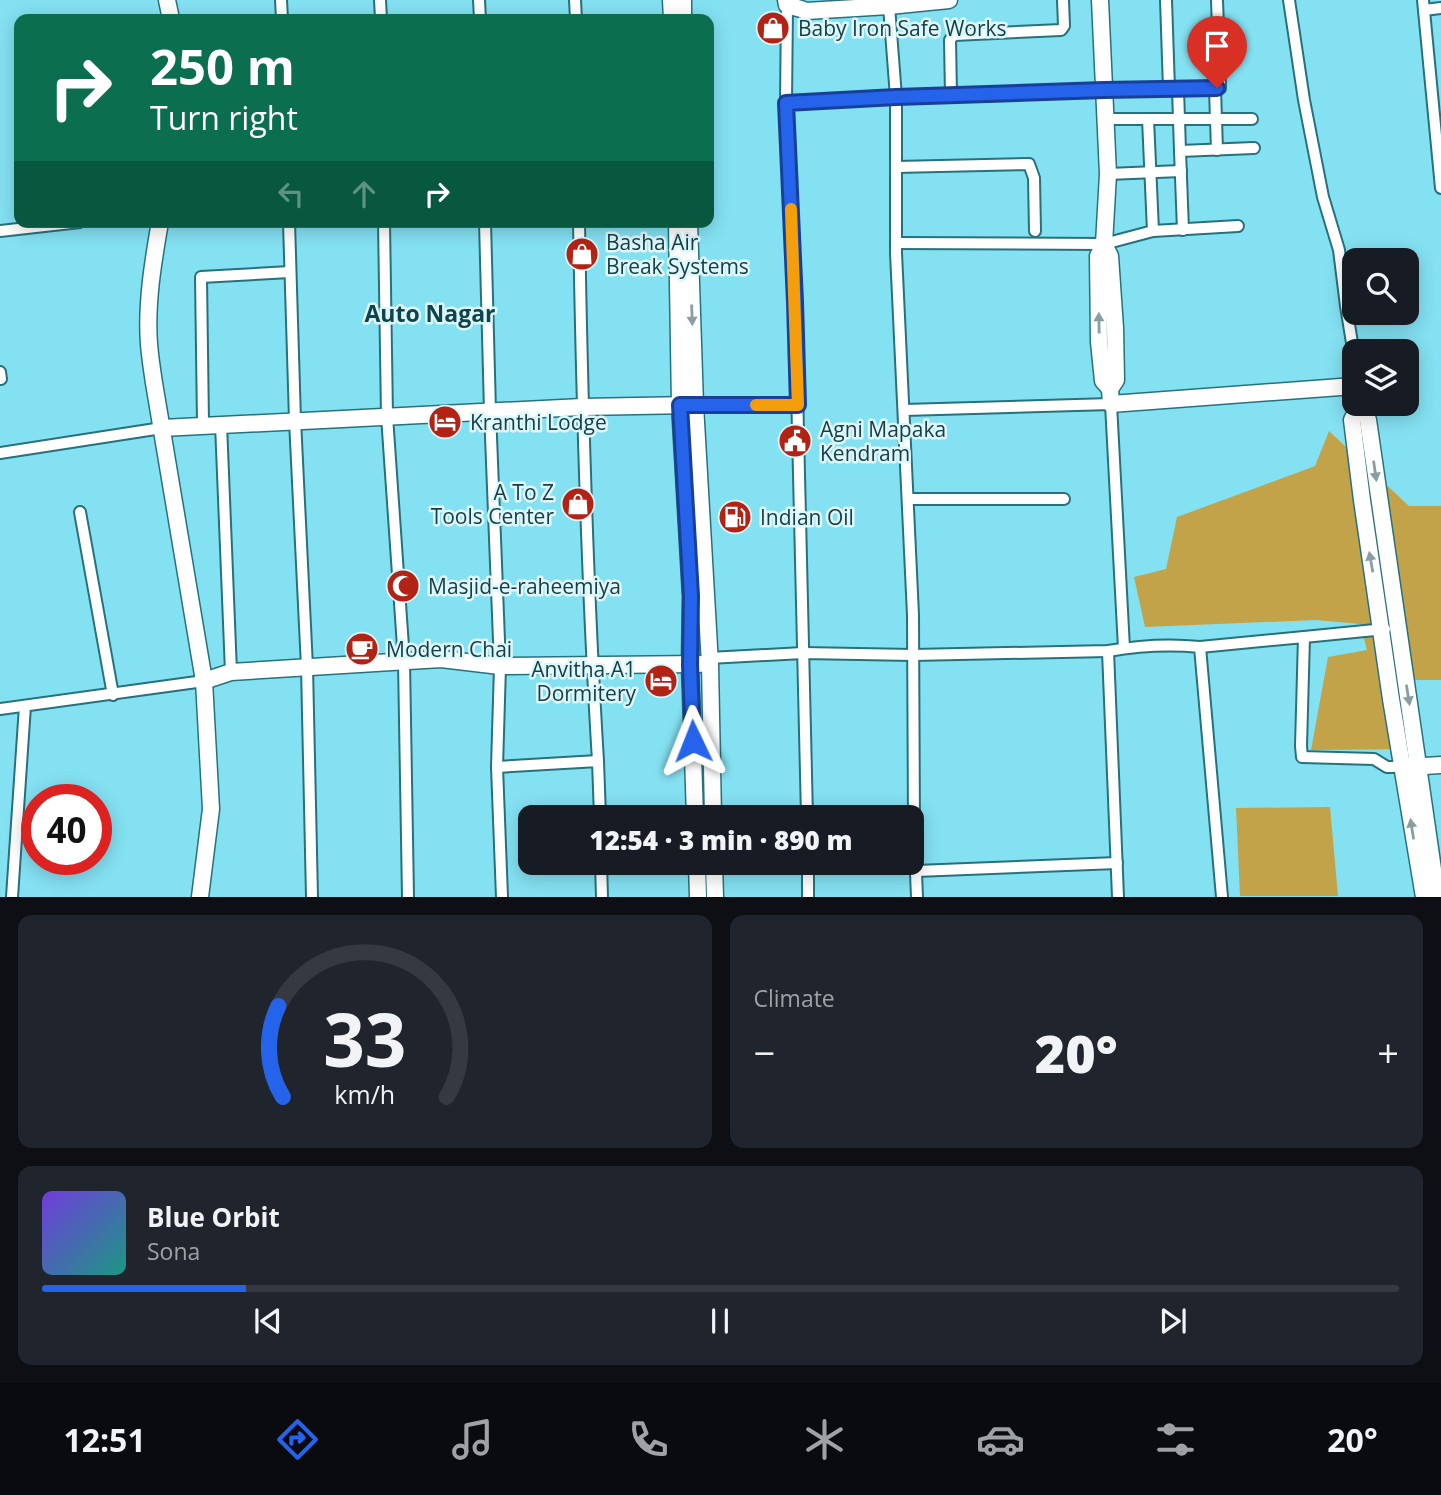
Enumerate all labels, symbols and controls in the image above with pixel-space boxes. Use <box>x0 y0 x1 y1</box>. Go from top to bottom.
shop icon: Baby Iron Safe Works <box>754 9 792 47</box>
place label: Baby Iron Safe Works <box>798 14 1007 42</box>
pin <box>1187 16 1247 88</box>
icon: arrive <box>1198 27 1236 65</box>
text: 250 m <box>150 33 295 99</box>
icon: right <box>35 42 126 133</box>
text: Turn right <box>150 96 298 139</box>
icon: left <box>272 175 310 213</box>
icon: ahead <box>345 175 383 213</box>
icon: right <box>418 175 456 213</box>
place label: Basha Air Break Systems <box>606 228 749 280</box>
shop icon: Basha Air Break Systems <box>563 235 601 273</box>
map controls <box>1342 248 1419 416</box>
button: search <box>1342 248 1419 325</box>
district label: Auto Nagar <box>364 297 496 329</box>
one-way arrow <box>686 304 697 326</box>
one-way arrow <box>1093 312 1105 334</box>
button: layers <box>1342 339 1419 416</box>
hotel icon: Kranthi Lodge <box>426 403 464 441</box>
place label: Kranthi Lodge <box>470 408 607 436</box>
place label: Agni Mapaka Kendram <box>820 415 946 467</box>
public building icon: Agni Mapaka Kendram <box>776 422 814 460</box>
one-way arrow <box>1370 460 1381 482</box>
place label: A To Z Tools Center <box>431 478 554 530</box>
shop icon: A To Z Tools Center <box>559 485 597 523</box>
fuel station icon: Indian Oil <box>716 498 754 536</box>
place label: Indian Oil <box>760 503 854 531</box>
one-way arrow <box>1365 551 1376 573</box>
mosque icon: Masjid-e-raheemiya <box>384 567 422 605</box>
place label: Masjid-e-raheemiya <box>428 572 621 600</box>
cafe icon: Modern Chai <box>343 630 381 668</box>
place label: Modern Chai <box>386 635 512 663</box>
place label: Anvitha A1 Dormitery <box>531 655 636 707</box>
hotel icon: Anvitha A1 Dormitery <box>642 662 680 700</box>
one-way arrow <box>1402 684 1413 706</box>
position arrow <box>656 704 730 778</box>
speed limit sign: 40 <box>21 784 112 875</box>
one-way arrow <box>1406 818 1417 840</box>
text: 12:54 · 3 min · 890 m <box>590 822 852 858</box>
text: Climate <box>754 982 835 1014</box>
text: 33 <box>323 990 406 1089</box>
text: 20° <box>1035 1017 1118 1088</box>
text: − <box>754 1026 775 1078</box>
text: + <box>1377 1026 1399 1078</box>
text: km/h <box>334 1077 395 1111</box>
text: Blue Orbit <box>147 1199 280 1235</box>
text: Sona <box>147 1235 200 1267</box>
icon: previous <box>249 1302 287 1340</box>
icon: pause <box>701 1302 739 1340</box>
icon: next <box>1154 1302 1192 1340</box>
icon: directions <box>273 1415 322 1464</box>
icon: music <box>448 1415 497 1464</box>
icon: phone <box>624 1415 673 1464</box>
icon: climate <box>800 1415 849 1464</box>
icon: car <box>976 1415 1025 1464</box>
icon: filters <box>1151 1415 1200 1464</box>
text: 12:51 <box>63 1418 146 1461</box>
text: 20° <box>1327 1418 1378 1461</box>

